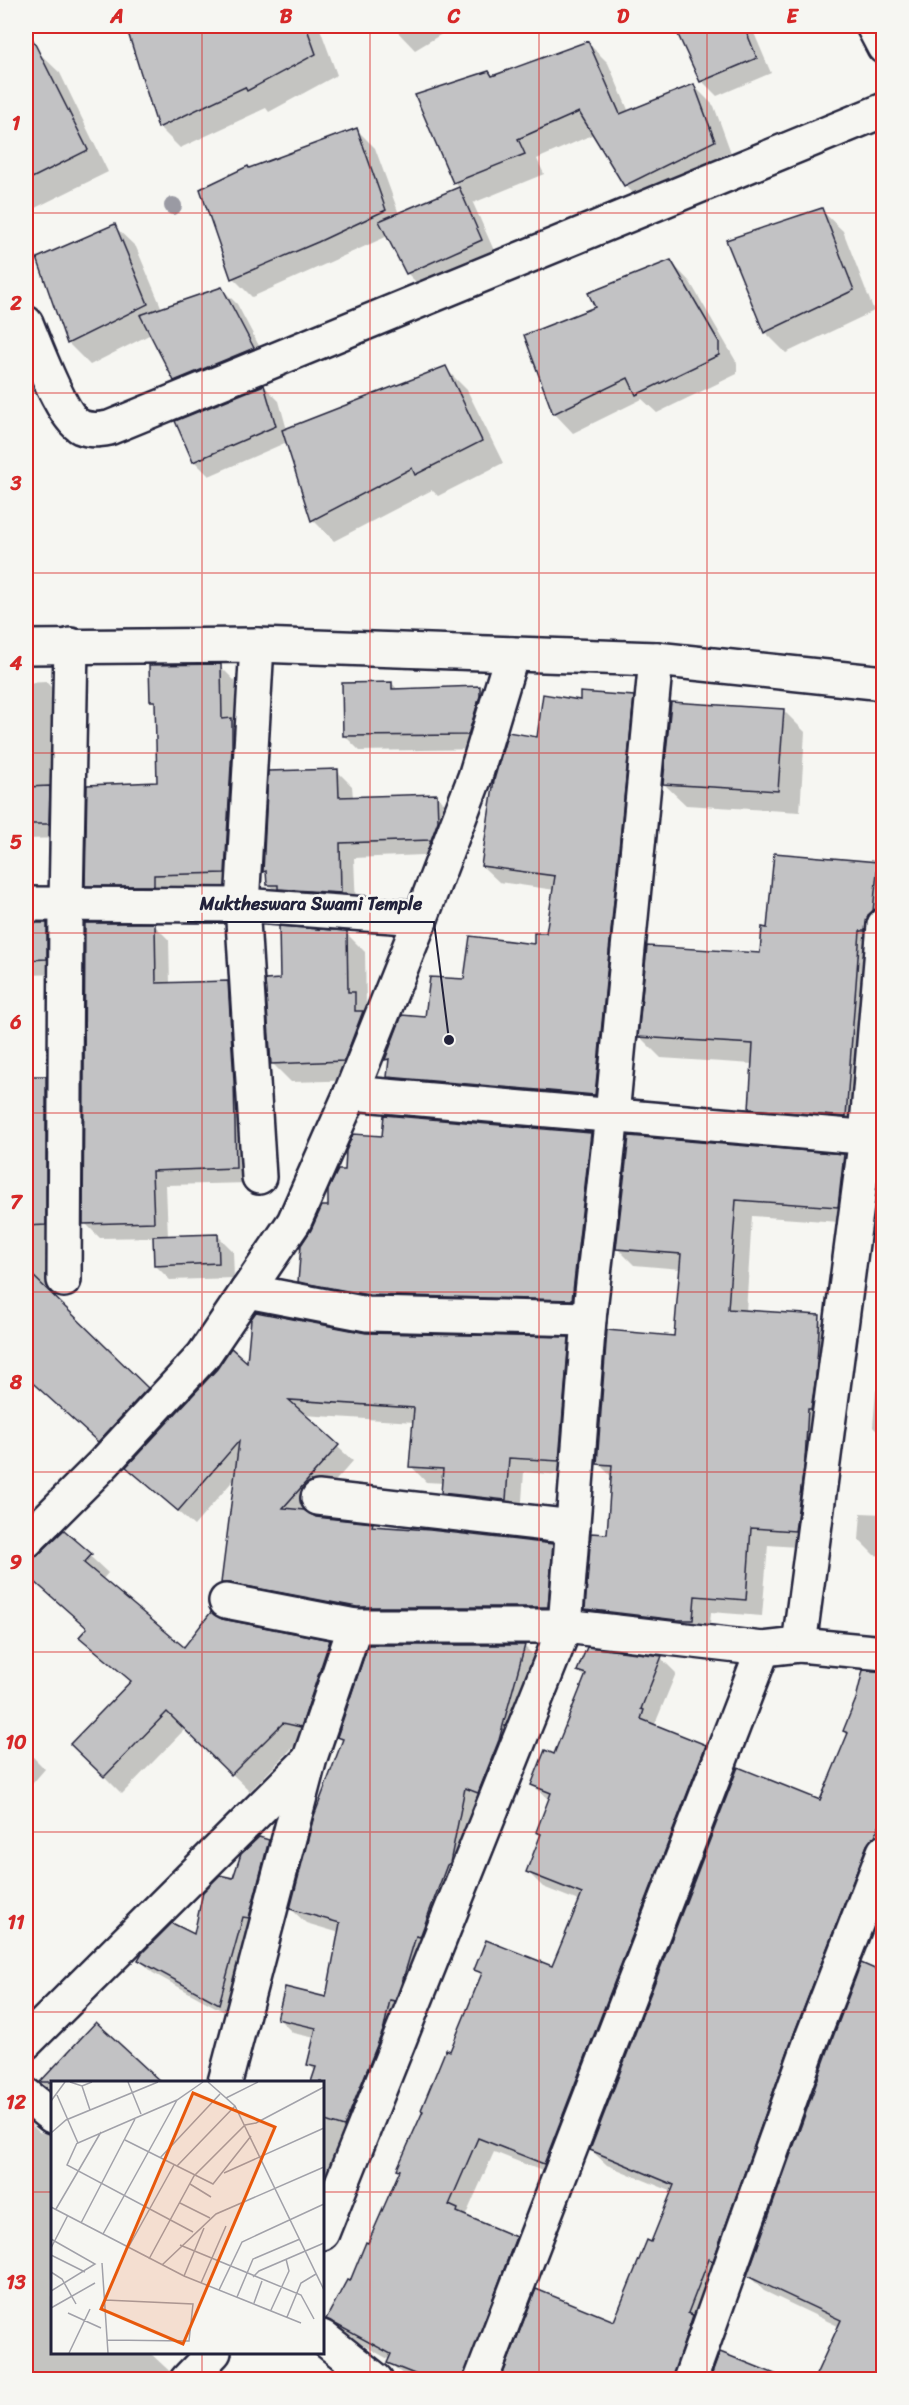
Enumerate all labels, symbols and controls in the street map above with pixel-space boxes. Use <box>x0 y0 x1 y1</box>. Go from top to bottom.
text: A <box>109 0 124 34</box>
text: B <box>280 0 293 34</box>
text: C <box>447 0 461 34</box>
text: D <box>617 0 630 34</box>
text: E <box>786 0 799 34</box>
text: 1 <box>12 106 21 141</box>
text: 2 <box>9 286 22 321</box>
text: 3 <box>10 466 22 501</box>
text: 4 <box>9 646 23 681</box>
text: 5 <box>10 825 22 860</box>
callout: Muktheswara Swami Temple <box>187 886 434 922</box>
text: Muktheswara Swami Temple <box>199 888 423 920</box>
text: 6 <box>9 1005 22 1040</box>
text: 7 <box>10 1185 23 1220</box>
text: 8 <box>9 1365 23 1400</box>
text: 9 <box>10 1545 22 1580</box>
text: 10 <box>5 1725 27 1760</box>
text: 11 <box>7 1905 25 1940</box>
inset map <box>51 2081 324 2354</box>
text: 12 <box>6 2085 27 2120</box>
text: 13 <box>6 2265 26 2300</box>

